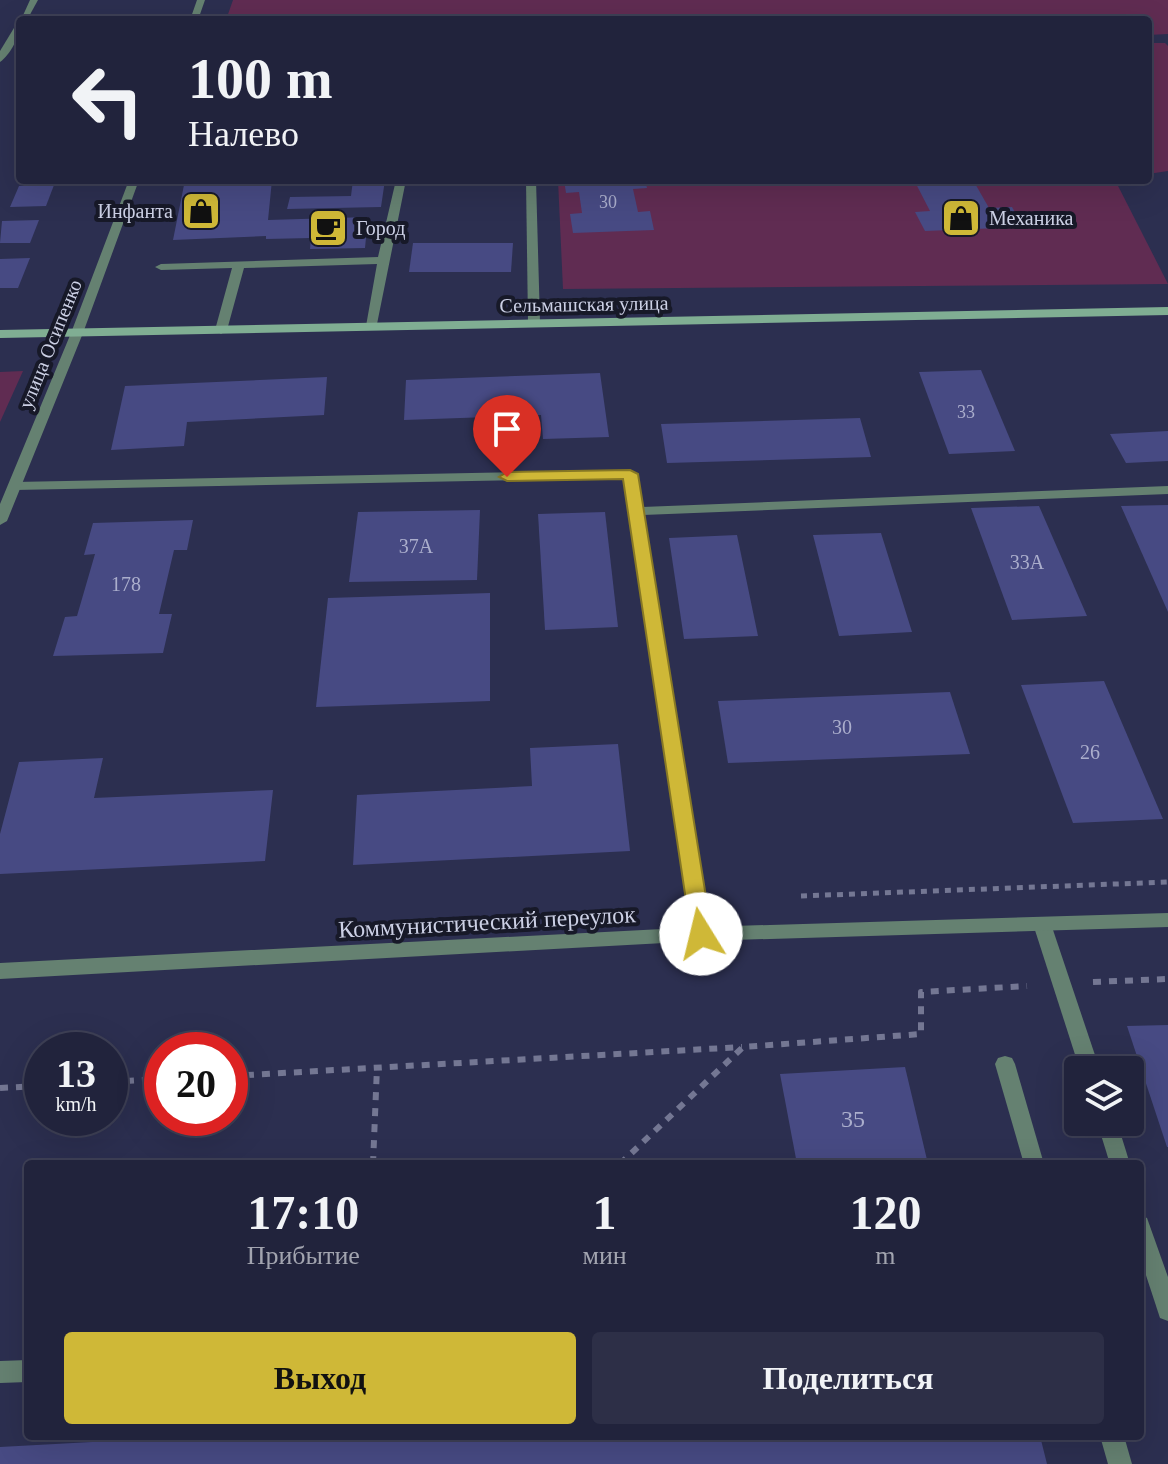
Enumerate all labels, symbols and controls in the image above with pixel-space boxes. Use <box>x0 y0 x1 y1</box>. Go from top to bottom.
icon: left <box>56 48 160 152</box>
text: 100 m <box>188 48 333 110</box>
text: Налево <box>188 114 299 154</box>
shop icon: Инфанта <box>180 190 222 232</box>
house number: 30 <box>599 192 617 212</box>
shop icon: Механика <box>940 197 982 239</box>
place label: Инфанта <box>97 200 173 223</box>
cafe icon: Город <box>307 207 349 249</box>
place label: Механика <box>989 207 1074 229</box>
place label: Город <box>356 217 405 240</box>
street label: улица Осипенко <box>14 276 87 412</box>
street label: Сельмашская улица <box>499 292 669 317</box>
pin <box>473 395 541 477</box>
house number: 33 <box>957 402 975 422</box>
icon: arrive <box>485 407 529 451</box>
house number: 37А <box>399 535 434 557</box>
house number: 33А <box>1010 551 1045 573</box>
house number: 178 <box>111 573 141 595</box>
house number: 30 <box>832 716 852 738</box>
house number: 26 <box>1080 741 1100 763</box>
position arrow <box>659 892 743 976</box>
street label: Коммунистический переулок <box>338 901 637 943</box>
speed limit sign: 20 <box>144 1032 248 1136</box>
text: 13 <box>56 1051 96 1096</box>
map controls <box>1064 1056 1144 1136</box>
button: layers <box>1064 1056 1144 1136</box>
text: km/h <box>55 1093 97 1115</box>
house number: 35 <box>841 1106 865 1132</box>
text: 17:10 <box>247 1186 359 1239</box>
text: 1 <box>593 1186 617 1239</box>
text: 120 <box>849 1186 921 1239</box>
text: Прибытие <box>247 1241 360 1270</box>
text: мин <box>582 1241 627 1270</box>
text: m <box>875 1241 895 1270</box>
button: Выход <box>64 1332 576 1424</box>
button: Поделиться <box>592 1332 1104 1424</box>

